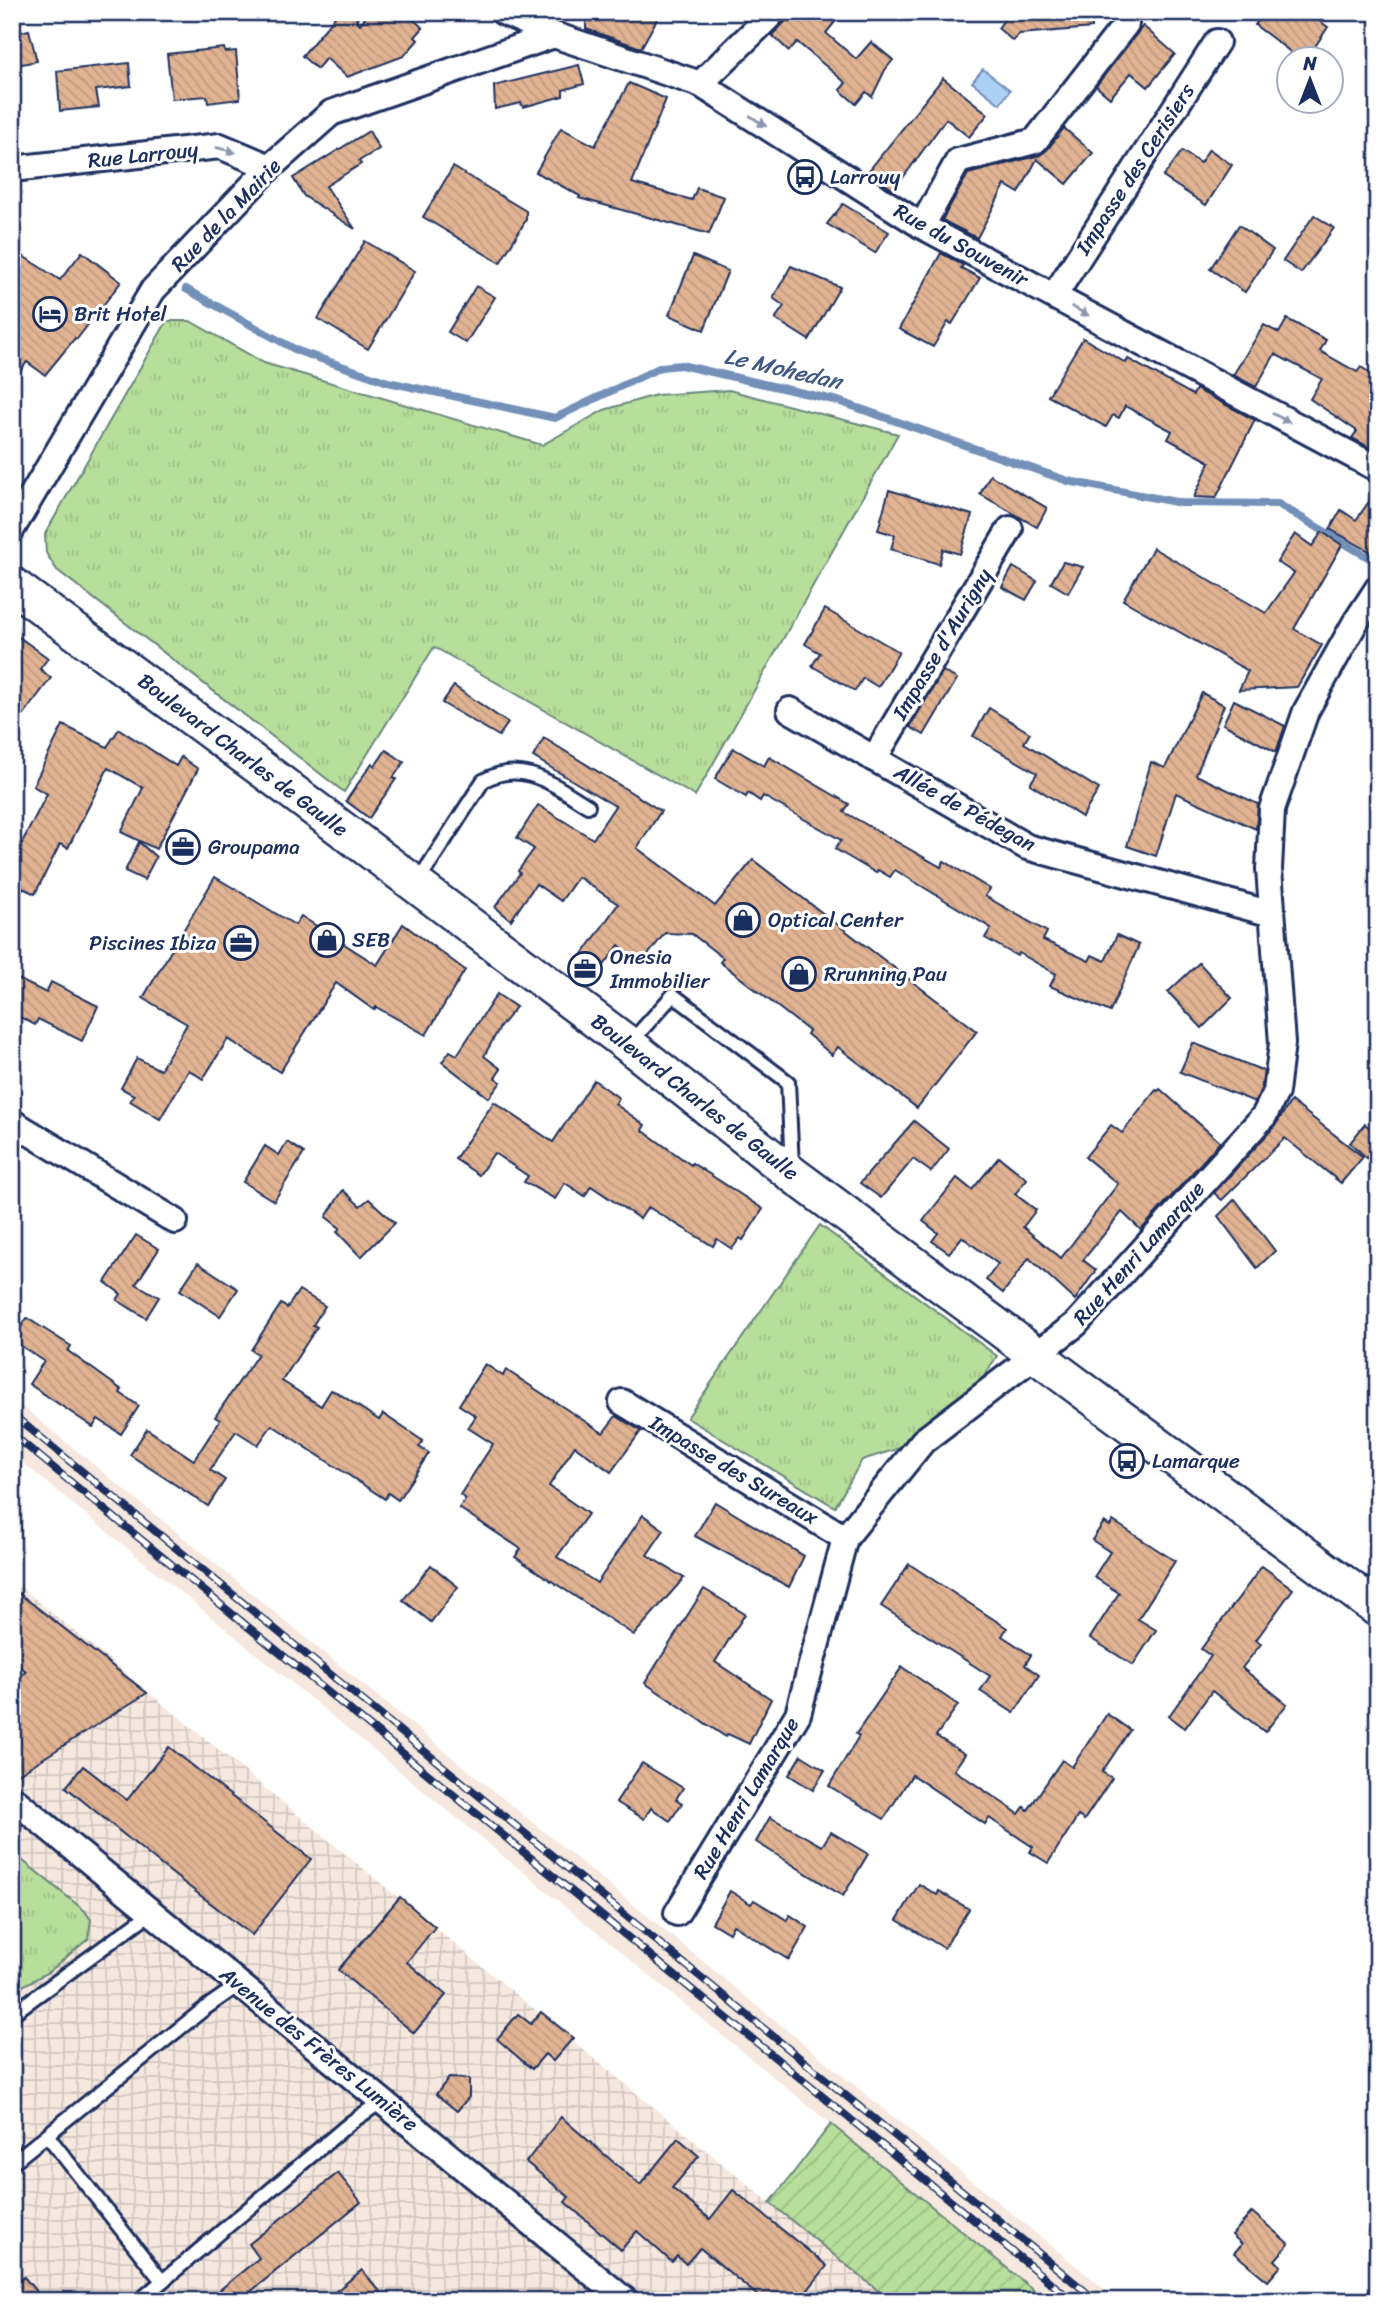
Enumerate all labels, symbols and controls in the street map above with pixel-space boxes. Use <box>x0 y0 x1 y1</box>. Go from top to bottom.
north arrow <box>1274 46 1344 116</box>
text: N <box>1302 47 1317 80</box>
street label: Impasse des Cerisiers <box>1064 75 1205 264</box>
one-way arrow <box>748 115 767 128</box>
street label: Rue Larrouy <box>86 130 200 180</box>
one-way arrow <box>215 145 237 156</box>
street label: Rue de la Mairie <box>161 149 291 281</box>
bus stop icon: Larrouy <box>786 158 824 196</box>
place label: Larrouy <box>830 158 900 196</box>
street label: Rue du Souvenir <box>887 192 1037 298</box>
hotel icon: Brit Hotel <box>31 295 69 333</box>
place label: Brit Hotel <box>74 295 167 333</box>
one-way arrow <box>1071 304 1091 316</box>
water label: Le Mohedan <box>720 336 848 403</box>
one-way arrow <box>1271 412 1291 424</box>
street label: Impasse d'Aurigny <box>881 560 1003 728</box>
street label: Boulevard Charles de Gaulle <box>129 663 357 847</box>
street label: Allée de Pédegan <box>886 753 1043 863</box>
office icon: Groupama <box>164 828 202 866</box>
place label: Groupama <box>208 828 300 866</box>
shop icon: Optical Center <box>724 901 762 939</box>
place label: Optical Center <box>768 901 904 939</box>
shop icon: SEB <box>308 921 346 959</box>
place label: SEB <box>352 921 390 959</box>
place label: Piscines Ibiza <box>89 924 216 962</box>
office icon: Piscines Ibiza <box>222 924 260 962</box>
place label: Onesia Immobilier <box>609 938 711 1000</box>
office icon: Onesia Immobilier <box>566 950 604 988</box>
shop icon: Rrunning Pau <box>780 955 818 993</box>
place label: Rrunning Pau <box>824 955 948 993</box>
street label: Boulevard Charles de Gaulle <box>582 1003 808 1191</box>
street label: Rue Henri Lamarque <box>1063 1172 1215 1334</box>
street label: Impasse des Sureaux <box>641 1404 826 1536</box>
bus stop icon: Lamarque <box>1108 1442 1146 1480</box>
place label: Lamarque <box>1152 1442 1240 1480</box>
street label: Rue Henri Lamarque <box>682 1709 810 1887</box>
street label: Avenue des Frères Lumière <box>210 1956 427 2142</box>

